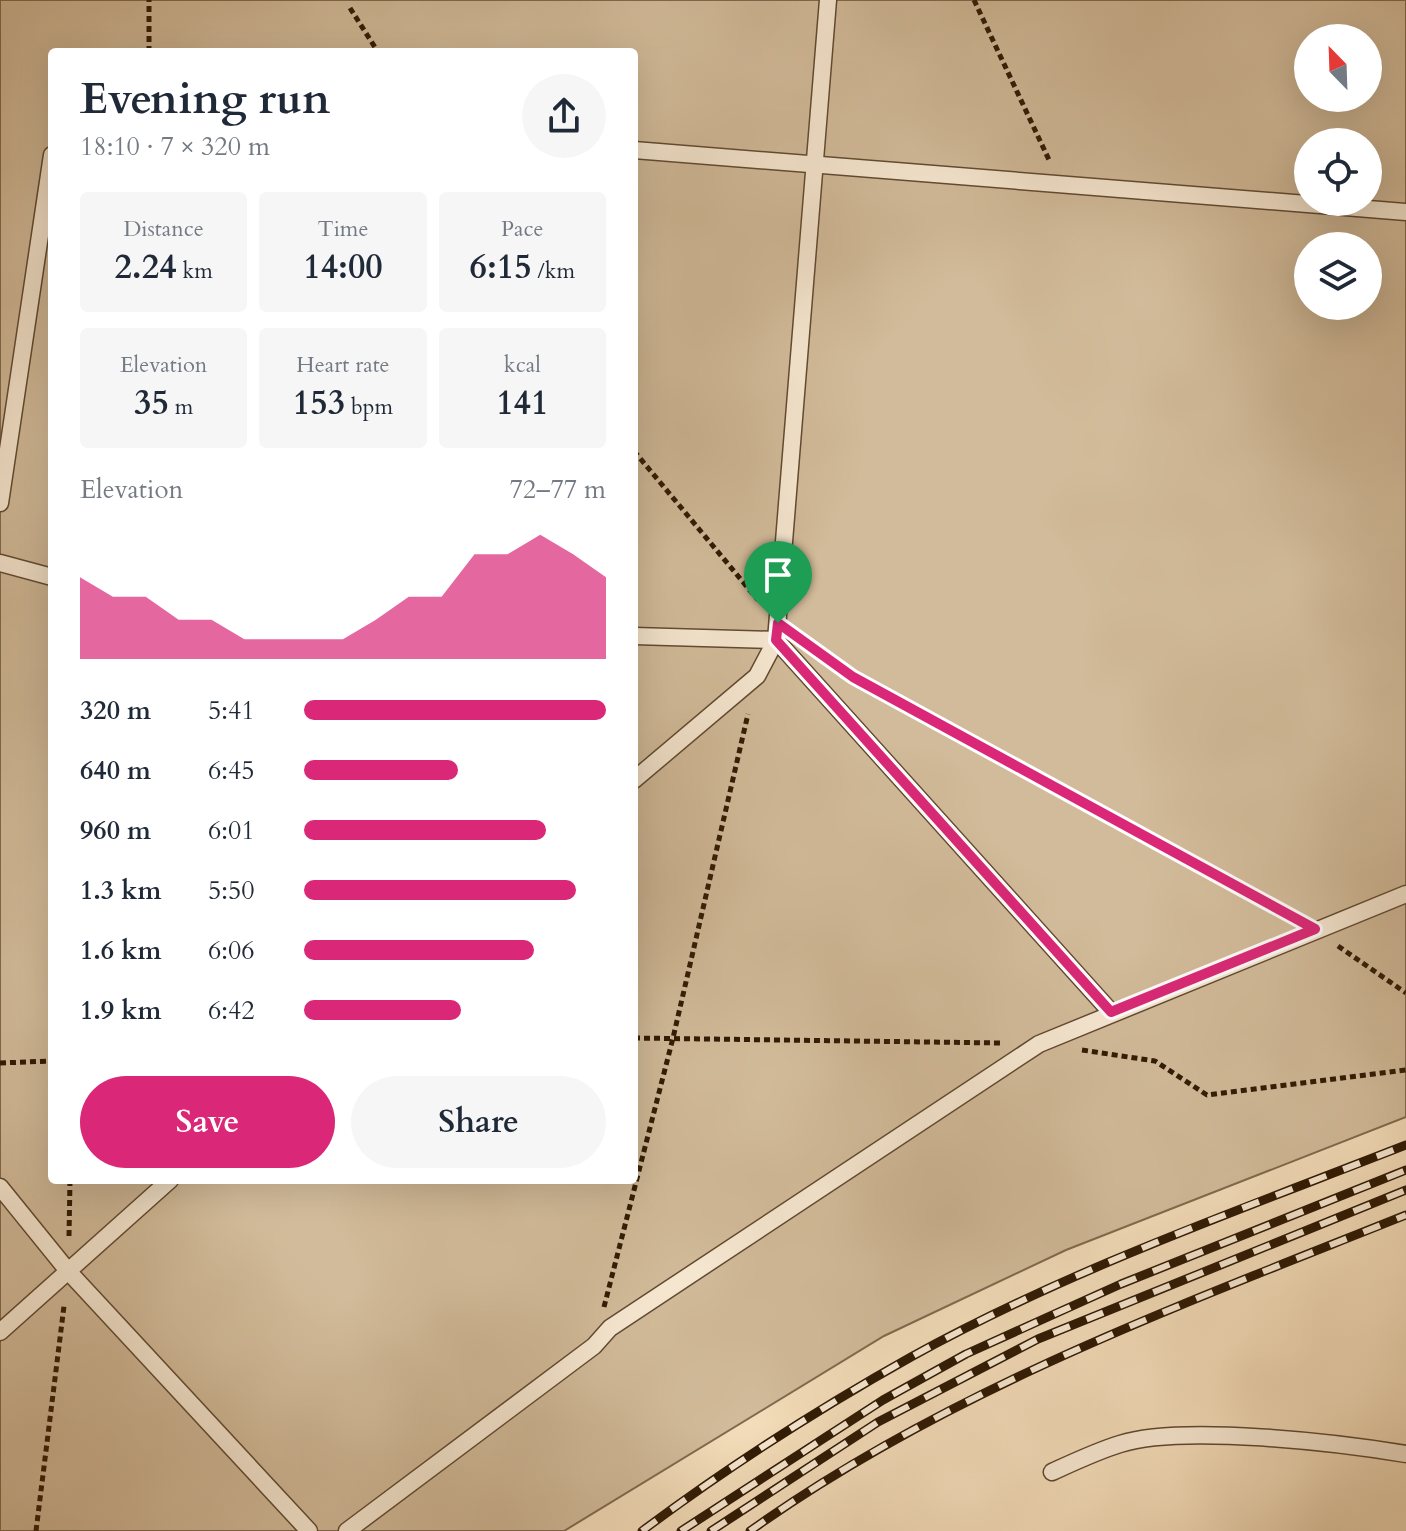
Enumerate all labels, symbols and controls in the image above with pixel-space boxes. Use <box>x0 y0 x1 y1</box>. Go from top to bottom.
north arrow <box>1294 24 1382 112</box>
map controls <box>1294 24 1382 320</box>
text: Evening run <box>80 69 330 129</box>
button: share <box>522 74 606 158</box>
button: locate <box>1294 128 1382 216</box>
text: 18:10 · 7 × 320 m <box>80 129 270 164</box>
text: Distance <box>123 214 204 244</box>
text: Time <box>318 214 368 244</box>
text: Pace <box>501 214 544 244</box>
button: layers <box>1294 232 1382 320</box>
text: 2.24 <box>114 244 177 290</box>
text: 14:00 <box>303 244 383 290</box>
text: 6:15 <box>470 244 532 290</box>
text: km <box>177 256 213 286</box>
text: /km <box>532 256 575 286</box>
text: Elevation <box>120 350 207 380</box>
text: Heart rate <box>296 350 390 380</box>
text: kcal <box>504 350 541 380</box>
text: 35 <box>134 380 169 426</box>
text: 153 <box>293 380 345 426</box>
text: 141 <box>496 380 548 426</box>
text: m <box>169 392 193 422</box>
text: bpm <box>345 392 393 422</box>
text: Elevation <box>80 472 183 507</box>
text: 72–77 m <box>509 472 606 507</box>
pin <box>744 541 812 623</box>
icon: arrive <box>756 553 800 597</box>
text: 320 m <box>80 693 151 728</box>
text: 5:41 <box>208 693 255 728</box>
text: 640 m <box>80 753 151 788</box>
text: 6:45 <box>208 753 255 788</box>
text: 960 m <box>80 813 151 848</box>
text: 6:01 <box>208 813 255 848</box>
text: 1.3 km <box>80 873 161 908</box>
text: 5:50 <box>208 873 255 908</box>
text: 1.6 km <box>80 933 161 968</box>
text: 6:06 <box>208 933 255 968</box>
text: 1.9 km <box>80 993 161 1028</box>
text: 6:42 <box>208 993 255 1028</box>
button: Save <box>80 1076 335 1168</box>
button: Share <box>351 1076 606 1168</box>

